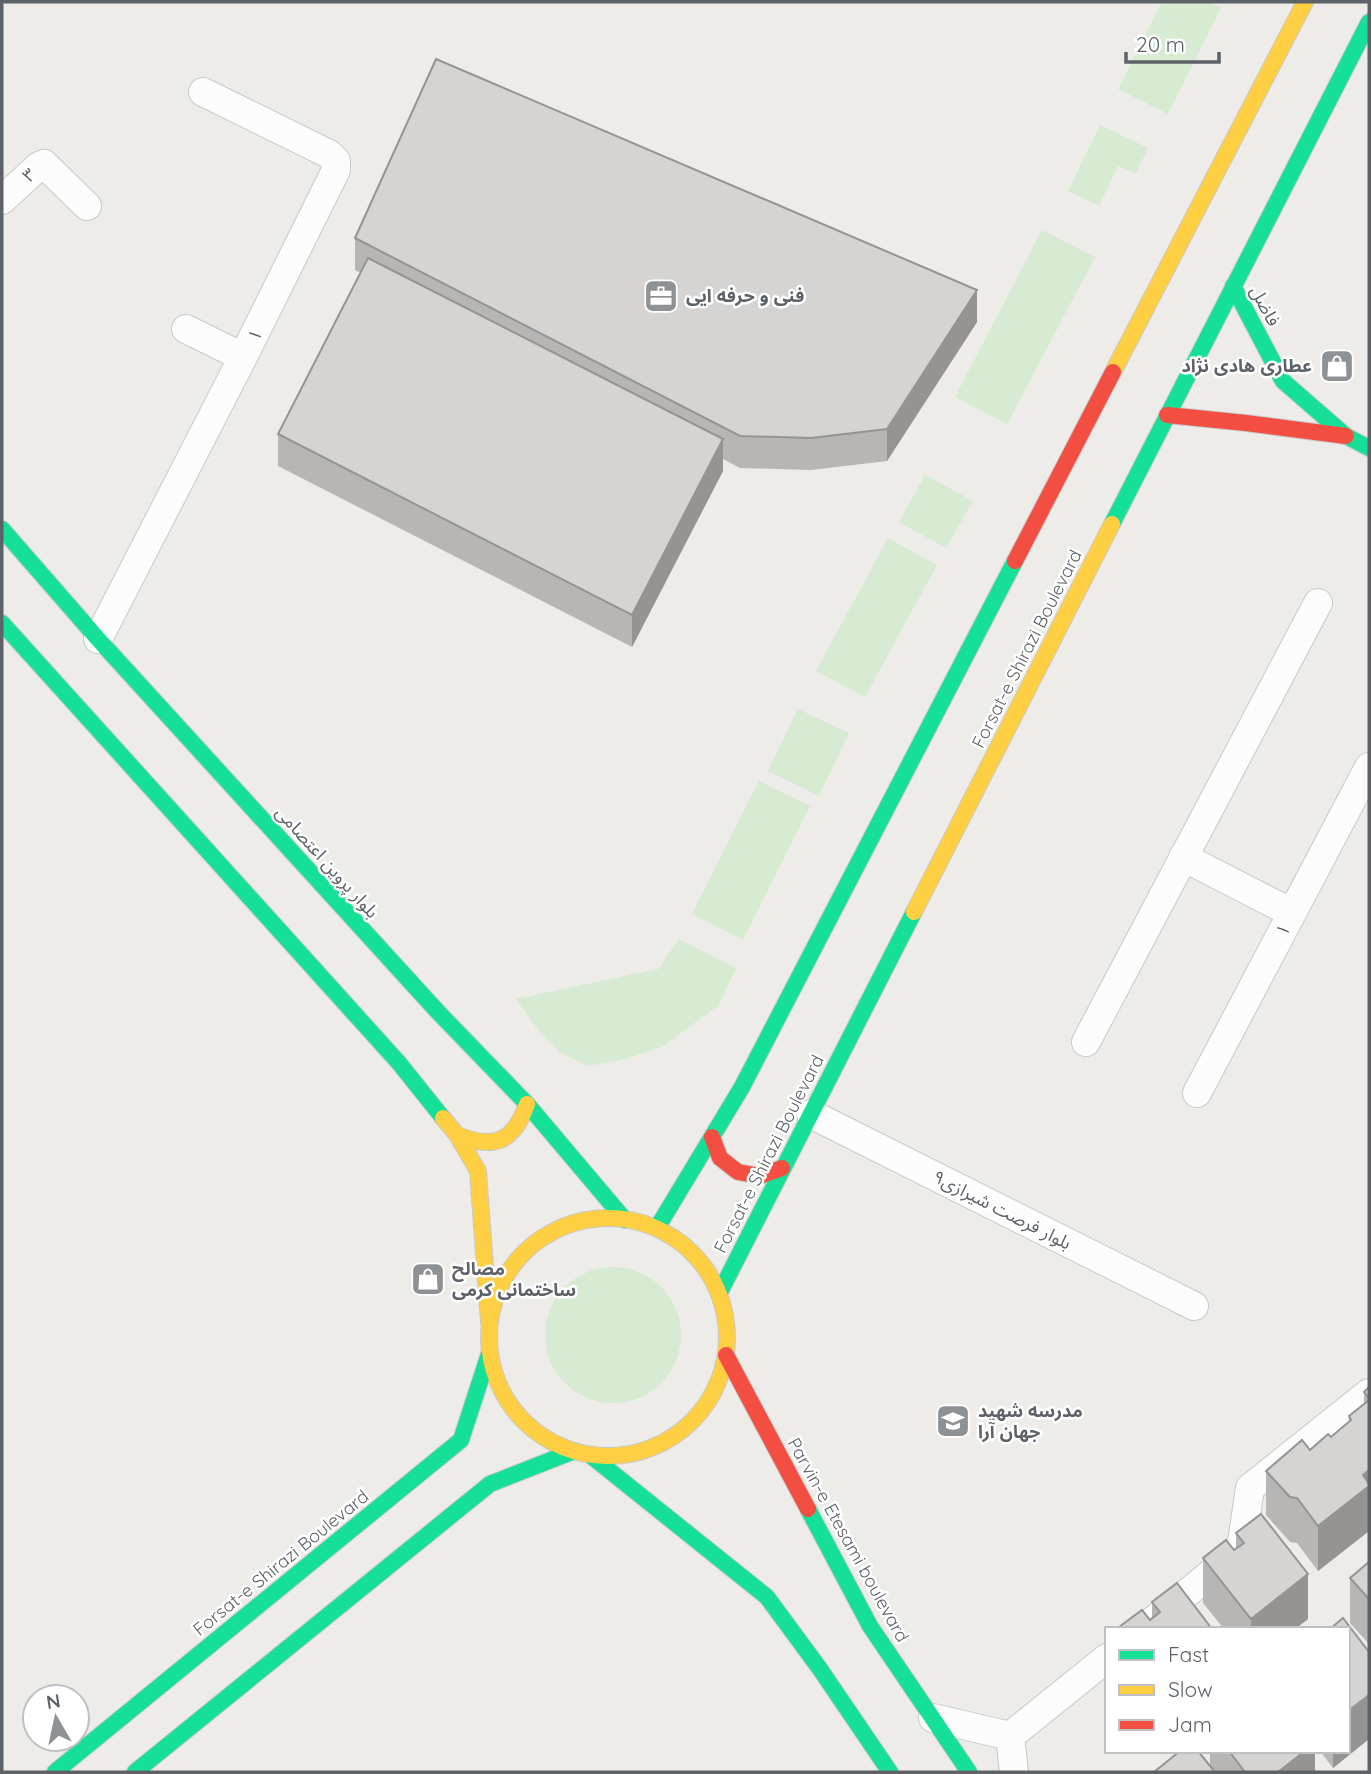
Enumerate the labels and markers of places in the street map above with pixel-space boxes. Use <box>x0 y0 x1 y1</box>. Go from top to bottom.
office icon: فنی و حرفه ایی <box>642 277 680 315</box>
place label: فنی و حرفه ایی <box>686 284 804 307</box>
shop icon: عطاری هادی نژاد <box>1318 347 1356 385</box>
place label: عطاری هادی نژاد <box>1181 354 1312 377</box>
place label: مصالح ساختمانی کرمی <box>452 1257 576 1301</box>
shop icon: مصالح ساختمانی کرمی <box>409 1260 447 1298</box>
place label: مدرسه شهید جهان آرا <box>978 1399 1083 1443</box>
school or university icon: مدرسه شهید جهان آرا <box>934 1402 972 1440</box>

